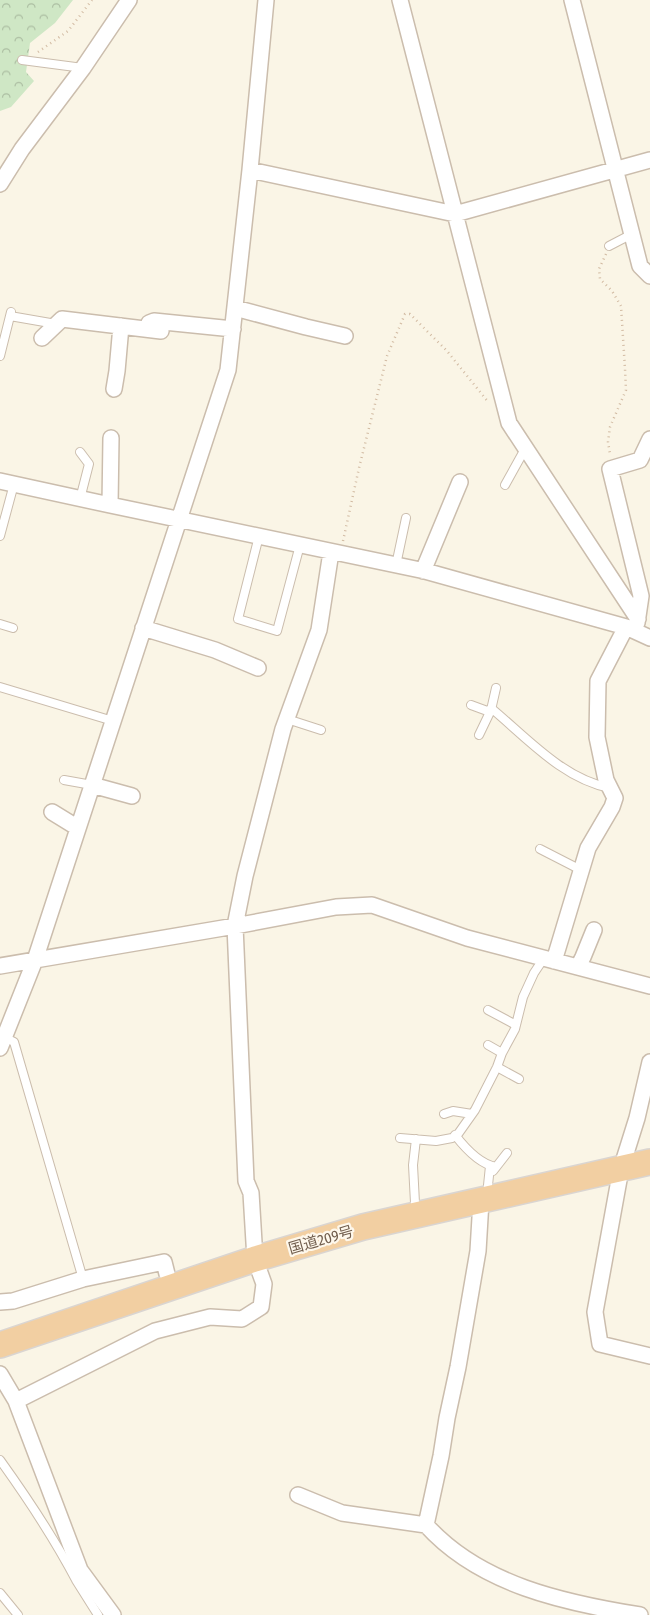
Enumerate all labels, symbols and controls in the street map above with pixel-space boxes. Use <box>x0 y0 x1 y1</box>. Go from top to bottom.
street label: 国道209号 <box>287 1222 355 1258</box>

